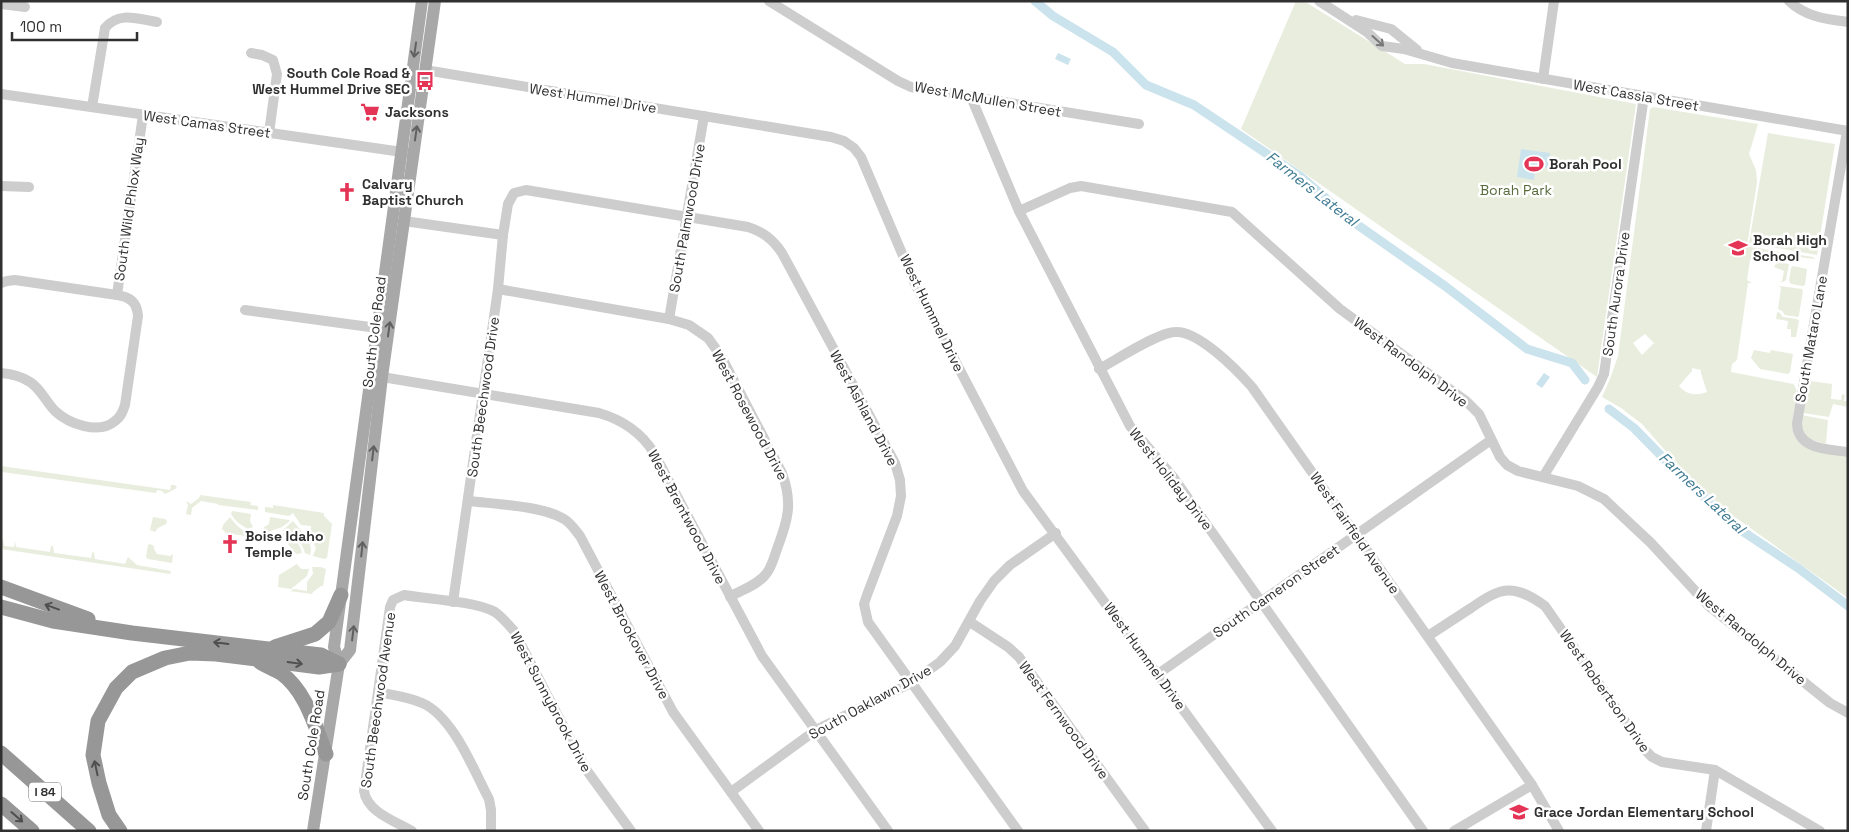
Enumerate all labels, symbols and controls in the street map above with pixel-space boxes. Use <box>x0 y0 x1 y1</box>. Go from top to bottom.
scale bar <box>12 10 138 42</box>
text: 100 m <box>20 17 62 36</box>
one-way arrow <box>1371 35 1384 47</box>
one-way arrow <box>410 41 420 57</box>
place label: South Cole Road & West Hummel Drive SEC <box>252 64 411 98</box>
bus stop icon: South Cole Road & West Hummel Drive SEC <box>414 70 436 92</box>
street label: West Cassia Street <box>1572 75 1700 115</box>
street label: West McMullen Street <box>913 77 1063 121</box>
street label: West Hummel Drive <box>528 79 658 117</box>
supermarket icon: Jacksons <box>359 101 381 123</box>
place label: Jacksons <box>385 103 449 121</box>
street label: West Camas Street <box>142 106 272 142</box>
one-way arrow <box>411 125 421 141</box>
street label: South Wild Phlox Way <box>110 136 148 282</box>
street label: South Palmwood Drive <box>665 142 709 294</box>
water label: Farmers Lateral <box>1263 147 1364 232</box>
sports icon: Borah Pool <box>1523 153 1545 175</box>
place label: Borah Pool <box>1549 155 1622 173</box>
place label: Calvary Baptist Church <box>362 175 464 209</box>
church icon: Calvary Baptist Church <box>336 181 358 203</box>
park label: Borah Park <box>1480 181 1553 199</box>
street label: South Aurora Drive <box>1598 231 1634 357</box>
place label: Borah High School <box>1753 231 1827 265</box>
school or university icon: Borah High School <box>1727 237 1749 259</box>
street label: West Hummel Drive <box>896 251 968 375</box>
street label: South Mataro Lane <box>1791 274 1831 404</box>
street label: South Cole Road <box>358 275 390 389</box>
street label: West Randolph Drive <box>1350 313 1472 411</box>
street label: South Beechwood Drive <box>463 316 503 478</box>
one-way arrow <box>384 321 394 337</box>
street label: West Rosewood Drive <box>708 347 792 483</box>
street label: West Ashland Drive <box>826 347 902 469</box>
street label: West Holiday Drive <box>1125 424 1217 534</box>
one-way arrow <box>368 445 378 461</box>
street label: West Brentwood Drive <box>644 447 730 587</box>
water label: Farmers Lateral <box>1655 448 1751 539</box>
street label: West Fairfield Avenue <box>1306 469 1404 597</box>
place label: Boise Idaho Temple <box>245 527 323 561</box>
church icon: Boise Idaho Temple <box>219 533 241 555</box>
street label: South Cameron Street <box>1209 540 1343 642</box>
one-way arrow <box>357 542 367 558</box>
street label: West Brookover Drive <box>591 568 673 702</box>
street label: West Randolph Drive <box>1692 585 1810 689</box>
street label: West Hummel Drive <box>1100 599 1190 713</box>
one-way arrow <box>45 602 60 611</box>
street label: South Beechwood Avenue <box>357 611 399 789</box>
one-way arrow <box>348 625 358 641</box>
street label: West Robertson Drive <box>1556 626 1654 756</box>
street label: West Sunnybrook Drive <box>506 629 596 775</box>
one-way arrow <box>213 638 229 648</box>
street label: West Fernwood Drive <box>1015 657 1113 783</box>
one-way arrow <box>287 659 303 669</box>
street label: South Oaklawn Drive <box>805 661 935 743</box>
street label: South Cole Road <box>293 688 329 802</box>
one-way arrow <box>90 761 100 777</box>
road number: I 84 <box>29 782 61 802</box>
school or university icon: Grace Jordan Elementary School <box>1508 801 1530 823</box>
place label: Grace Jordan Elementary School <box>1534 803 1754 821</box>
one-way arrow <box>10 812 23 823</box>

